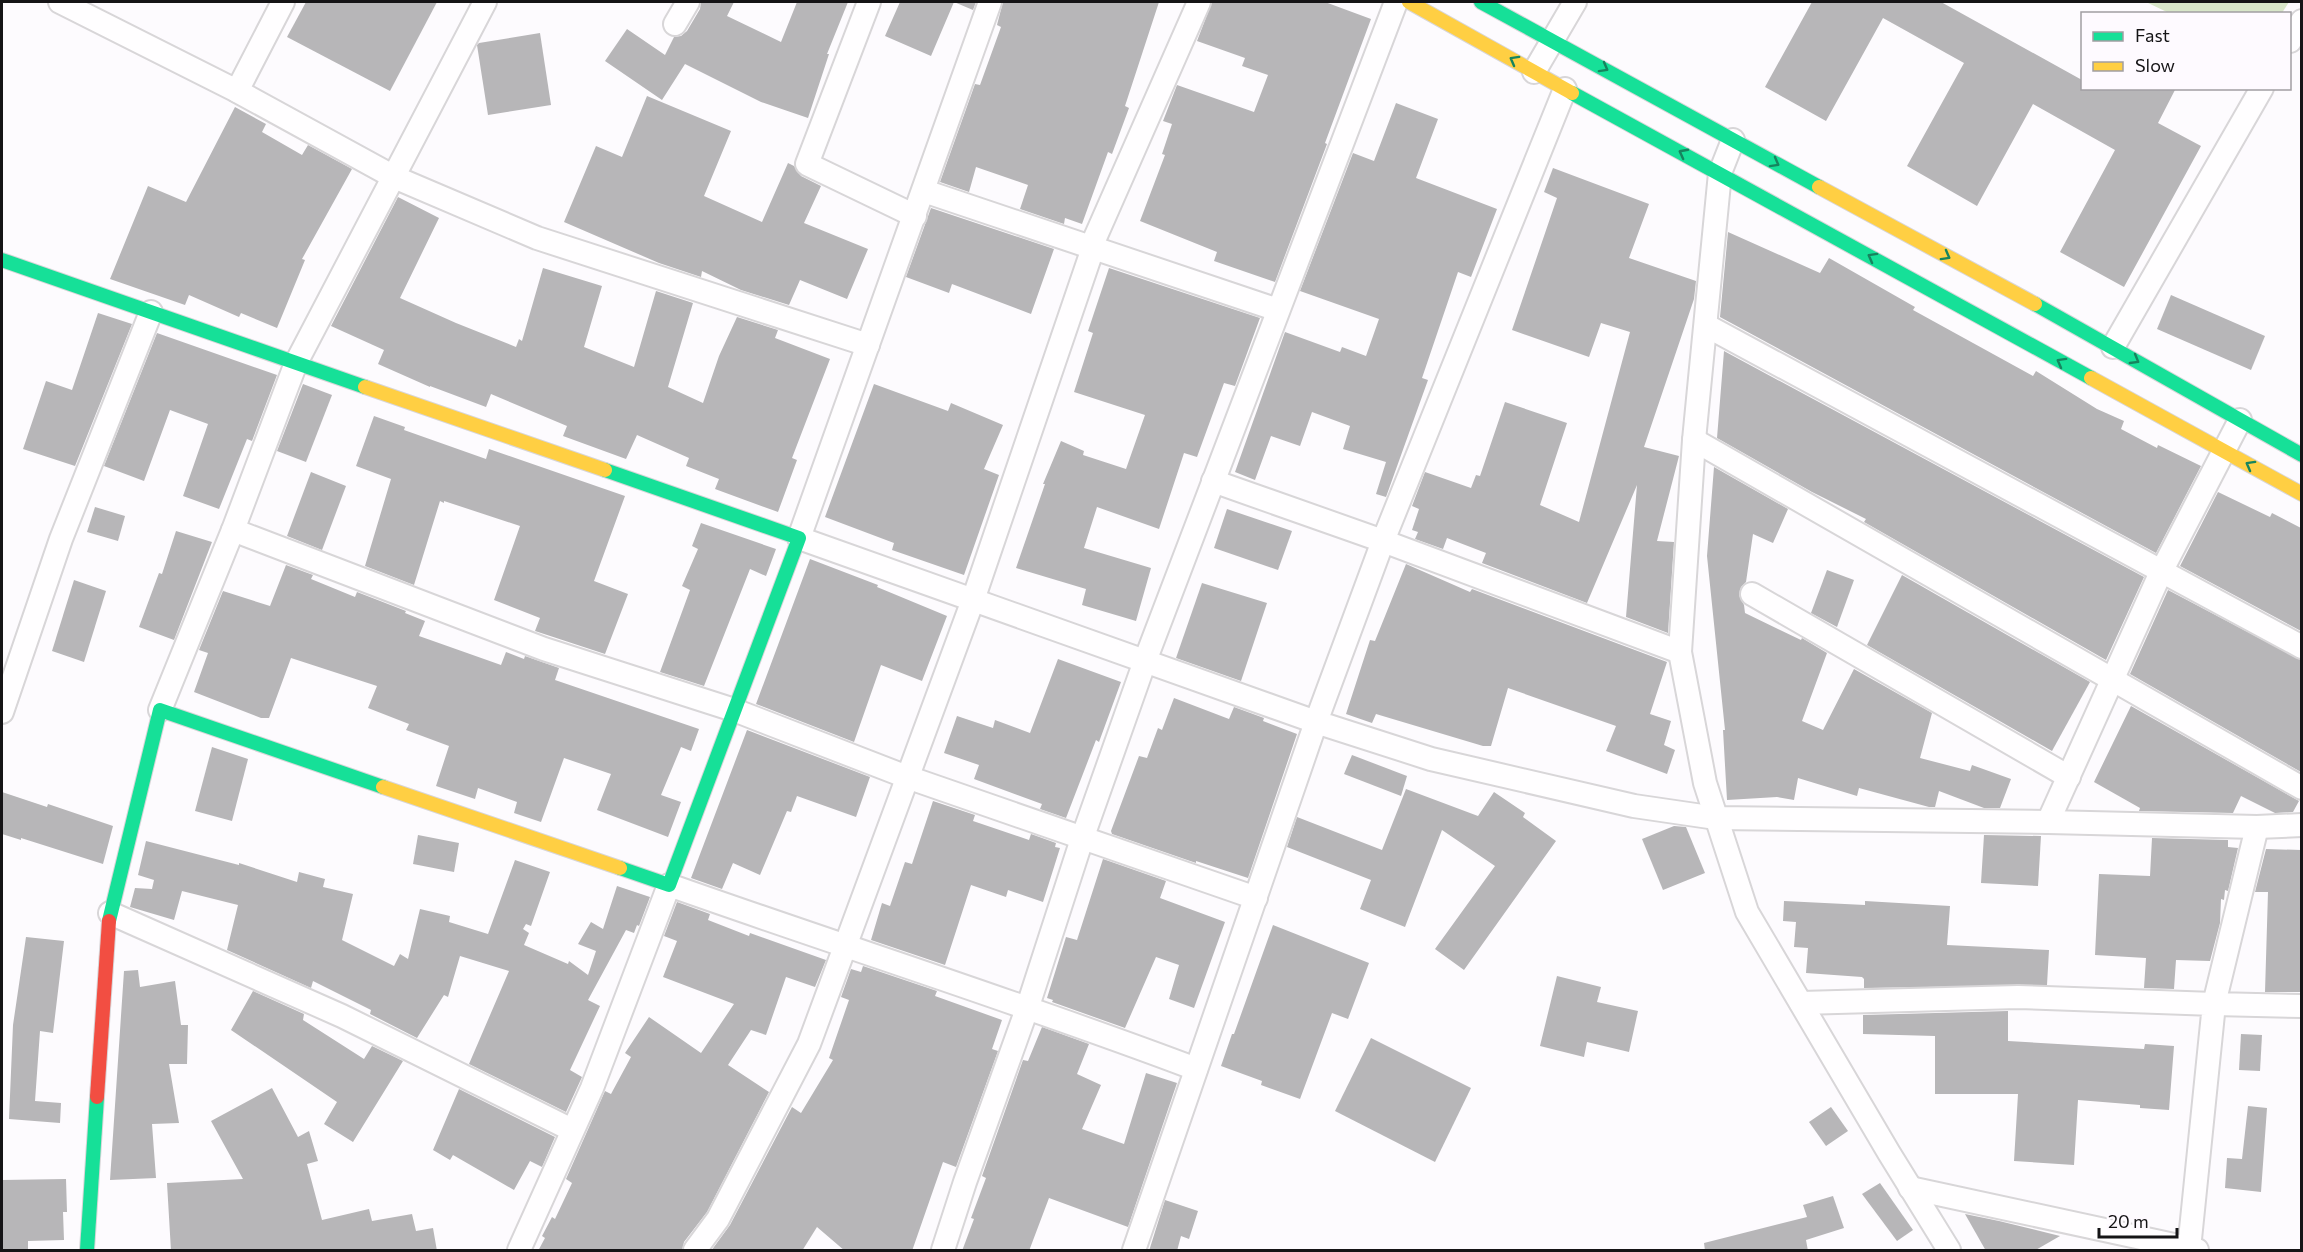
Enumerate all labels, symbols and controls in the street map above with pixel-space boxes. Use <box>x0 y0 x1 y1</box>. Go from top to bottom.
legend <box>2081 12 2291 90</box>
text: Fast <box>2135 24 2170 46</box>
text: Slow <box>2135 54 2175 76</box>
one-way arrow <box>1510 56 1520 68</box>
one-way arrow <box>1598 61 1609 72</box>
one-way arrow <box>1678 149 1689 160</box>
one-way arrow <box>1768 156 1779 167</box>
one-way arrow <box>1940 249 1950 260</box>
one-way arrow <box>1868 253 1878 264</box>
one-way arrow <box>2129 353 2139 364</box>
one-way arrow <box>2056 358 2067 369</box>
one-way arrow <box>2246 461 2257 472</box>
scale bar <box>2099 1201 2177 1239</box>
text: 20 m <box>2108 1210 2149 1232</box>

